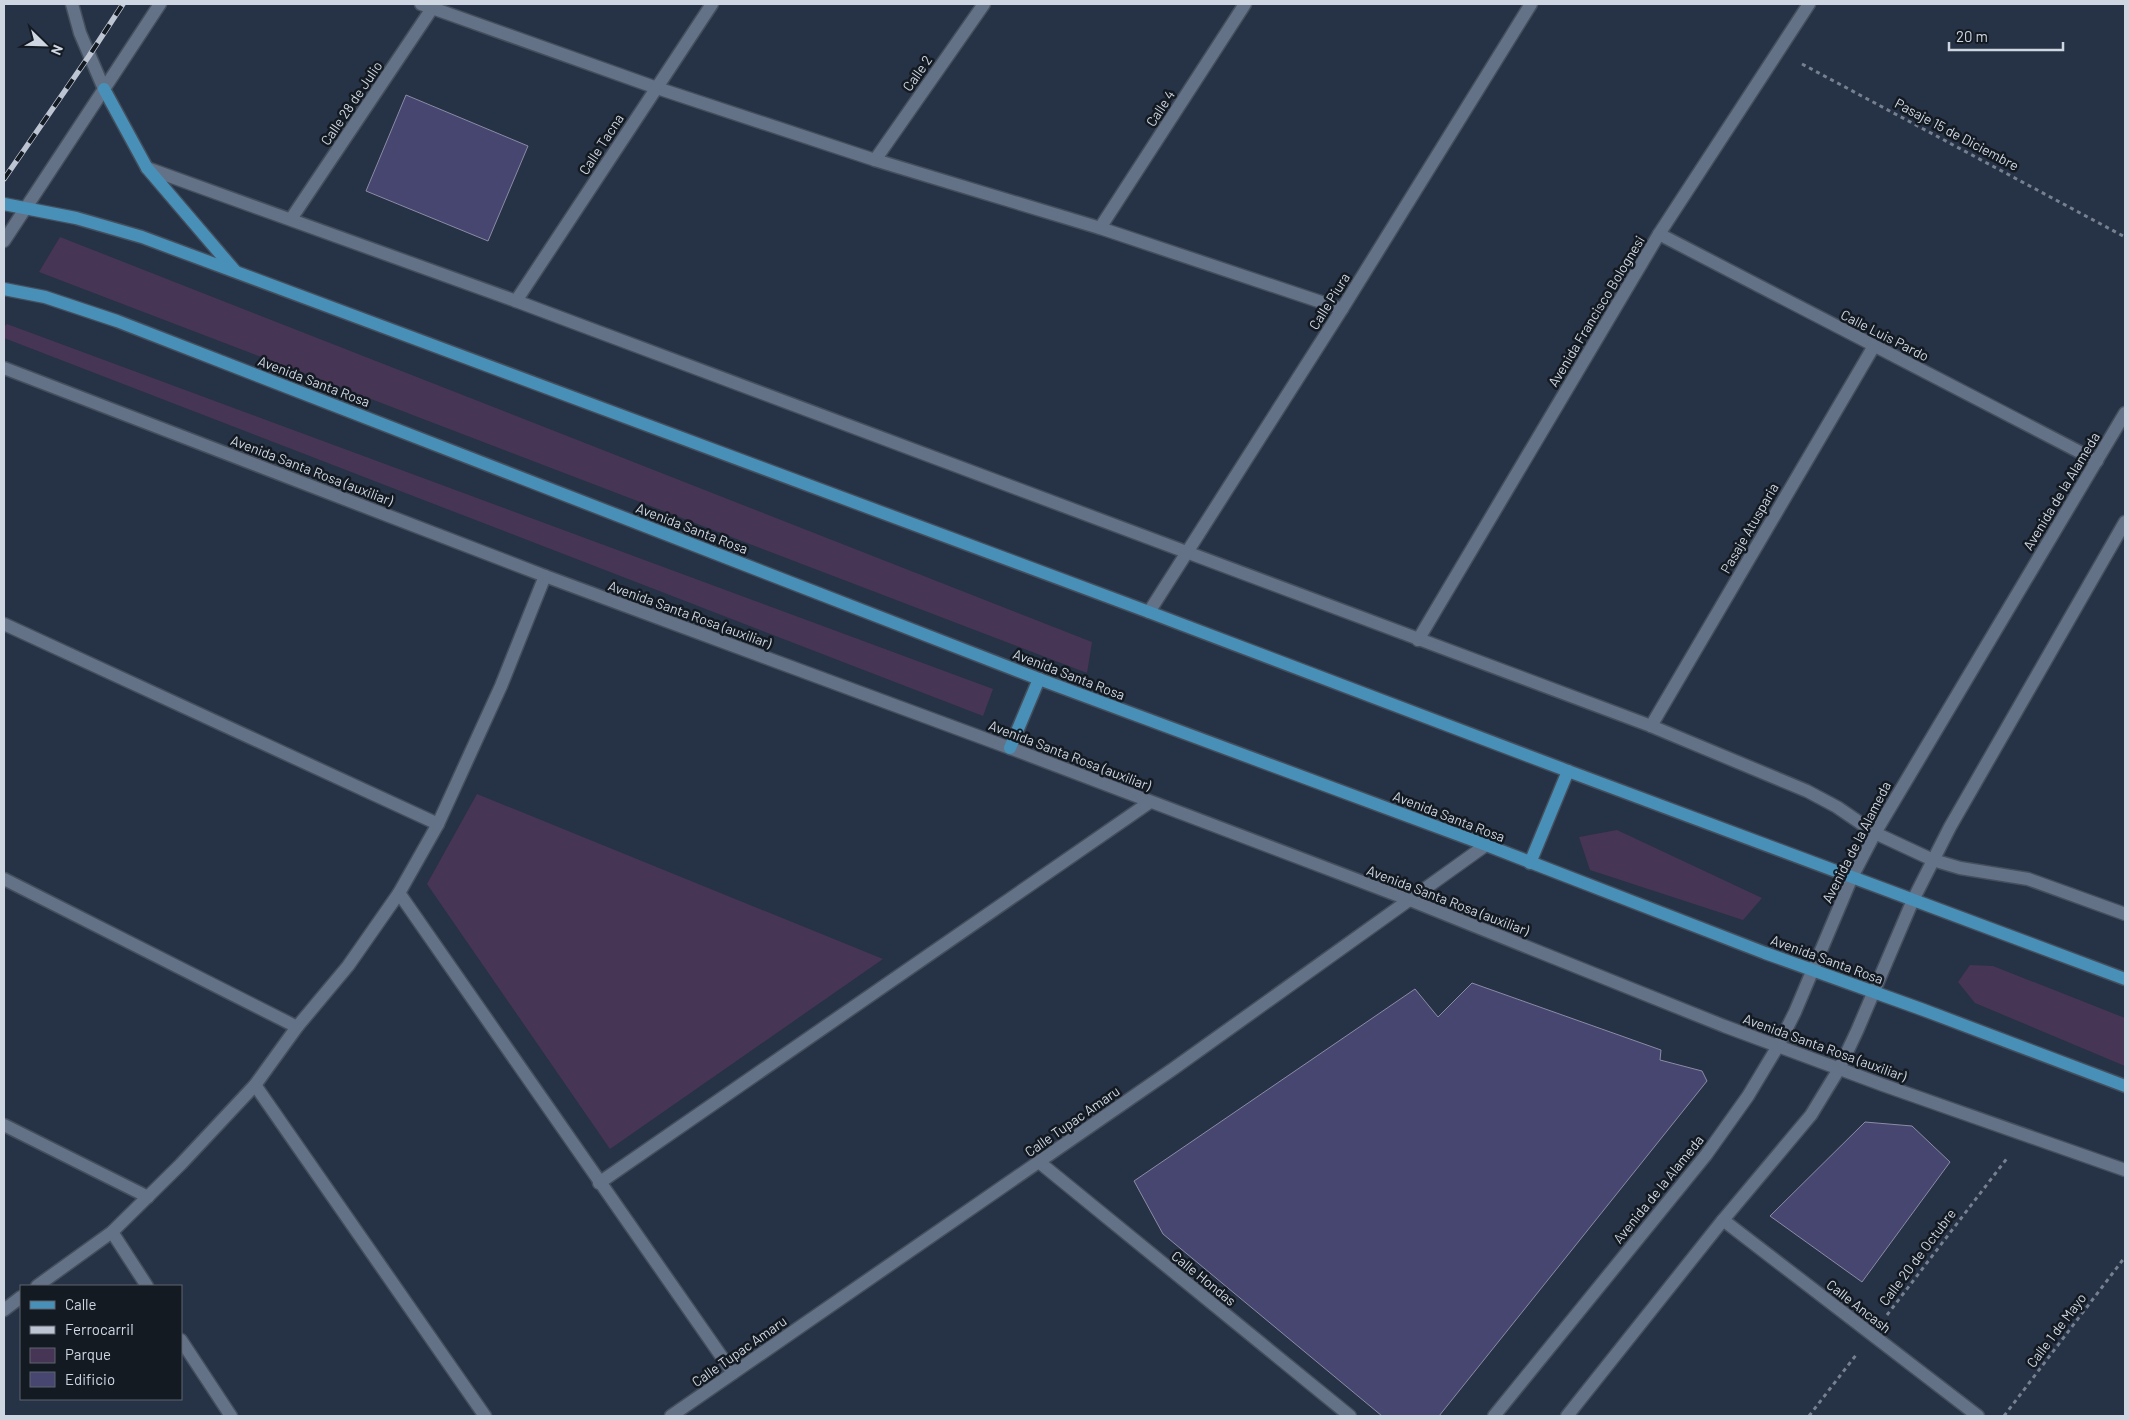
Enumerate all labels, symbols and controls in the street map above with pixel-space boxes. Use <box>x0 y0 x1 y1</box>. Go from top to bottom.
north arrow <box>20 20 70 70</box>
scale bar <box>1949 20 2063 52</box>
text: 20 m <box>1956 27 1988 45</box>
text: N <box>48 43 67 58</box>
street label: Calle 2 <box>899 52 935 94</box>
street label: Calle 28 de Julio <box>317 58 385 148</box>
street label: Calle 4 <box>1142 87 1178 129</box>
street label: Pasaje 15 de Diciembre <box>1892 94 2022 174</box>
street label: Calle Tacna <box>575 110 627 178</box>
street label: Avenida Francisco Bolognesi <box>1544 232 1648 390</box>
street label: Calle Piura <box>1305 269 1353 333</box>
street label: Calle Luis Pardo <box>1838 306 1932 364</box>
street label: Avenida Santa Rosa <box>256 352 372 410</box>
street label: Avenida de la Alameda <box>2019 429 2103 553</box>
street label: Avenida Santa Rosa (auxiliar) <box>228 431 396 509</box>
street label: Pasaje Atusparia <box>1716 480 1782 576</box>
street label: Avenida Santa Rosa <box>634 499 750 557</box>
street label: Avenida Santa Rosa (auxiliar) <box>606 576 774 652</box>
street label: Avenida Santa Rosa <box>1011 645 1127 703</box>
street label: Avenida Santa Rosa (auxiliar) <box>986 716 1154 794</box>
street label: Avenida de la Alameda <box>1818 778 1894 906</box>
street label: Avenida Santa Rosa <box>1391 787 1507 845</box>
street label: Avenida Santa Rosa (auxiliar) <box>1364 861 1532 939</box>
street label: Avenida Santa Rosa <box>1768 931 1886 987</box>
street label: Avenida Santa Rosa (auxiliar) <box>1741 1009 1909 1085</box>
street label: Calle Tupac Amaru <box>1021 1082 1123 1160</box>
street label: Avenida de la Alameda <box>1609 1131 1707 1247</box>
street label: Calle 20 de Octubre <box>1875 1205 1959 1309</box>
street label: Calle Hondas <box>1168 1247 1240 1309</box>
street label: Calle Ancash <box>1823 1276 1895 1336</box>
legend <box>20 1285 182 1400</box>
street label: Calle 1 de Mayo <box>2022 1289 2090 1371</box>
text: Calle <box>65 1295 97 1313</box>
street label: Calle Tupac Amaru <box>688 1312 790 1390</box>
text: Ferrocarril <box>65 1320 134 1338</box>
text: Parque <box>65 1345 111 1363</box>
text: Edificio <box>65 1370 115 1388</box>

